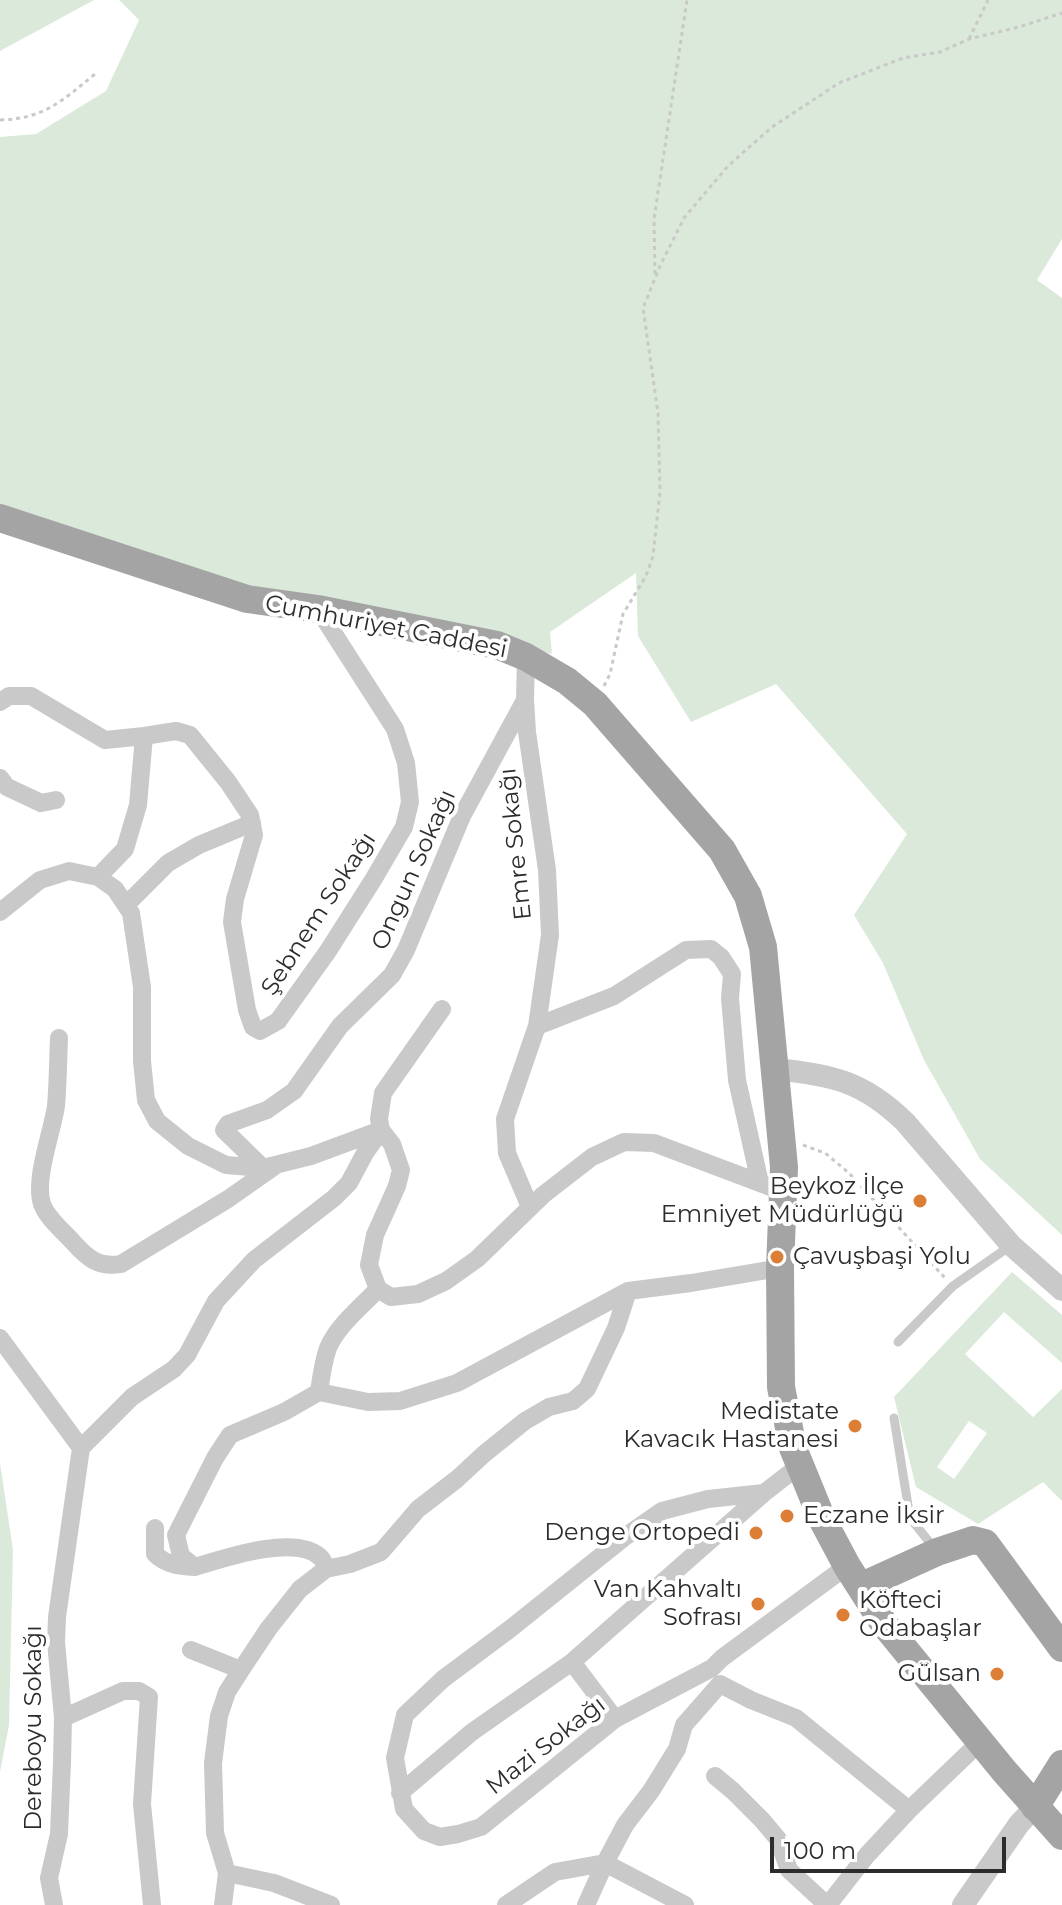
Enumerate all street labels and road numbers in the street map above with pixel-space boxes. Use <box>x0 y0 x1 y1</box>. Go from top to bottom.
street label: Cumhuriyet Caddesi <box>263 589 509 665</box>
street label: Emre Sokağı <box>494 767 538 921</box>
street label: Ongun Sokağı <box>366 785 462 955</box>
street label: Şebnem Sokağı <box>255 827 383 1001</box>
street label: Dereboyu Sokağı <box>20 1625 48 1831</box>
street label: Mazi Sokağı <box>481 1691 611 1801</box>

